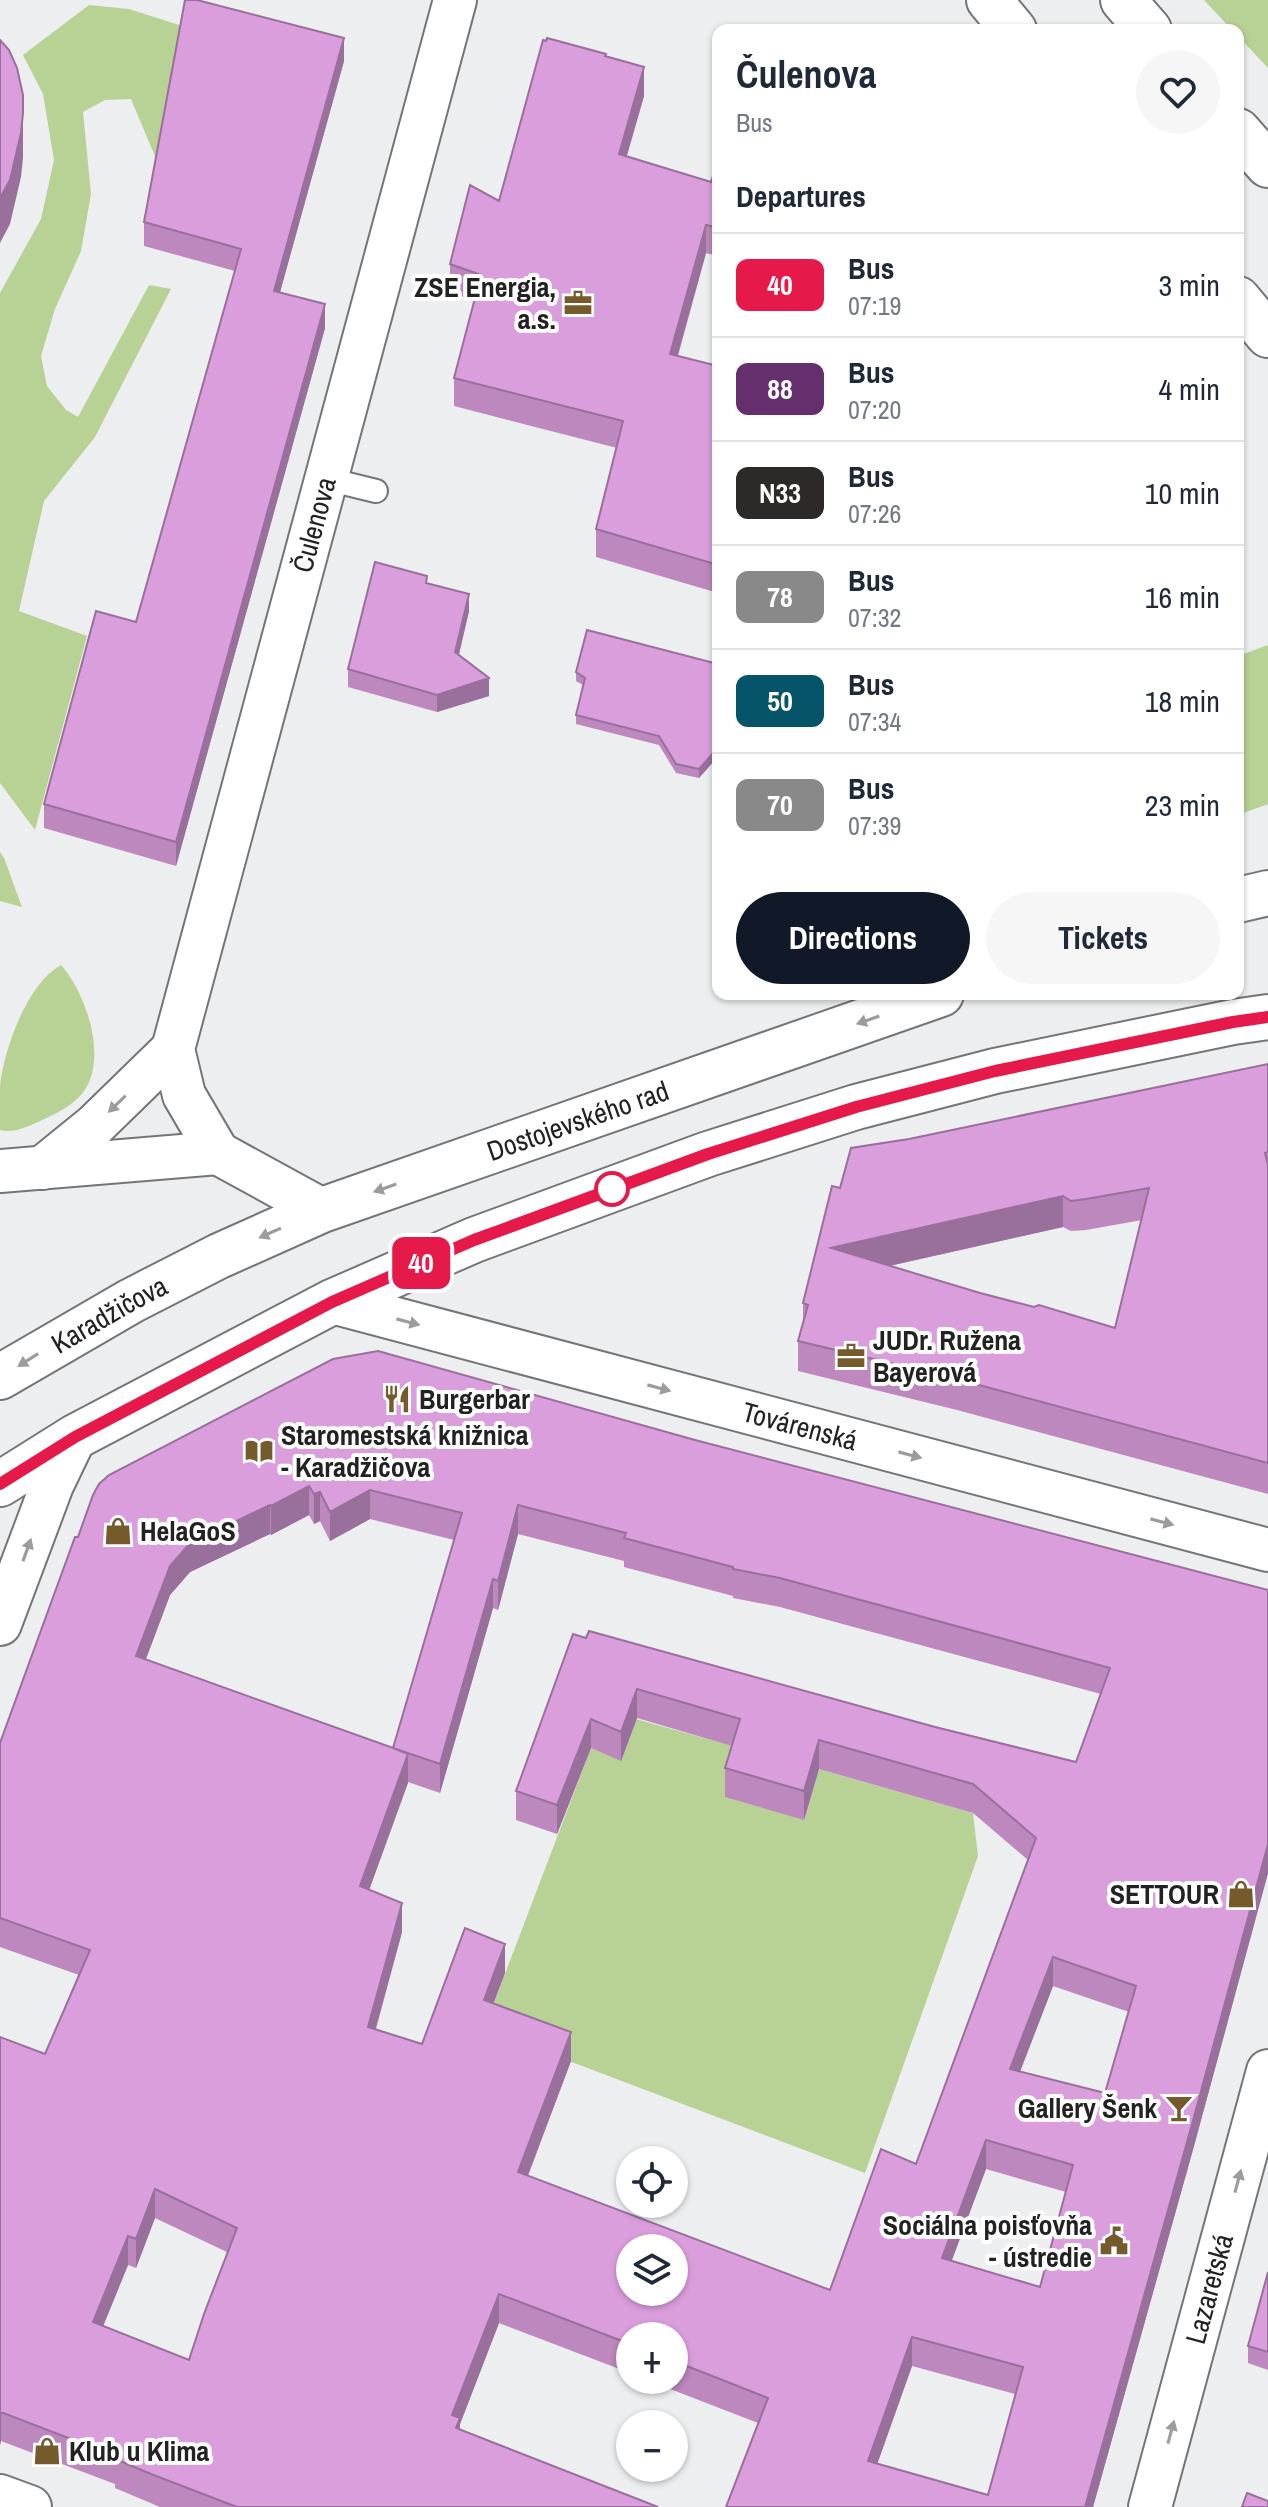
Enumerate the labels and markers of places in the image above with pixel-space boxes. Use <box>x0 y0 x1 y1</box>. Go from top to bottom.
place label: ZSE Energia, a.s. <box>414 268 556 338</box>
office icon: ZSE Energia, a.s. <box>563 288 593 318</box>
unlabelled marker <box>595 1172 629 1206</box>
place label: JUDr. Ružena Bayerová <box>873 1321 1021 1391</box>
office icon: JUDr. Ružena Bayerová <box>836 1341 866 1371</box>
place label: Burgerbar <box>419 1380 530 1418</box>
restaurant icon: Burgerbar <box>382 1384 412 1414</box>
place label: Staromestská knižnica - Karadžičova <box>281 1416 529 1486</box>
library icon: Staromestská knižnica - Karadžičova <box>244 1436 274 1466</box>
place label: HelaGoS <box>140 1512 236 1550</box>
shop icon: HelaGoS <box>103 1516 133 1546</box>
place label: SETTOUR <box>1110 1875 1219 1913</box>
shop icon: SETTOUR <box>1226 1879 1256 1909</box>
place label: Gallery Šenk <box>1018 2089 1157 2127</box>
bar icon: Gallery Šenk <box>1164 2093 1194 2123</box>
place label: Sociálna poisťovňa - ústredie <box>883 2206 1092 2276</box>
public building icon: Sociálna poisťovňa - ústredie <box>1099 2226 1129 2256</box>
place label: Klub u Klima <box>69 2432 210 2470</box>
shop icon: Klub u Klima <box>32 2436 62 2466</box>

